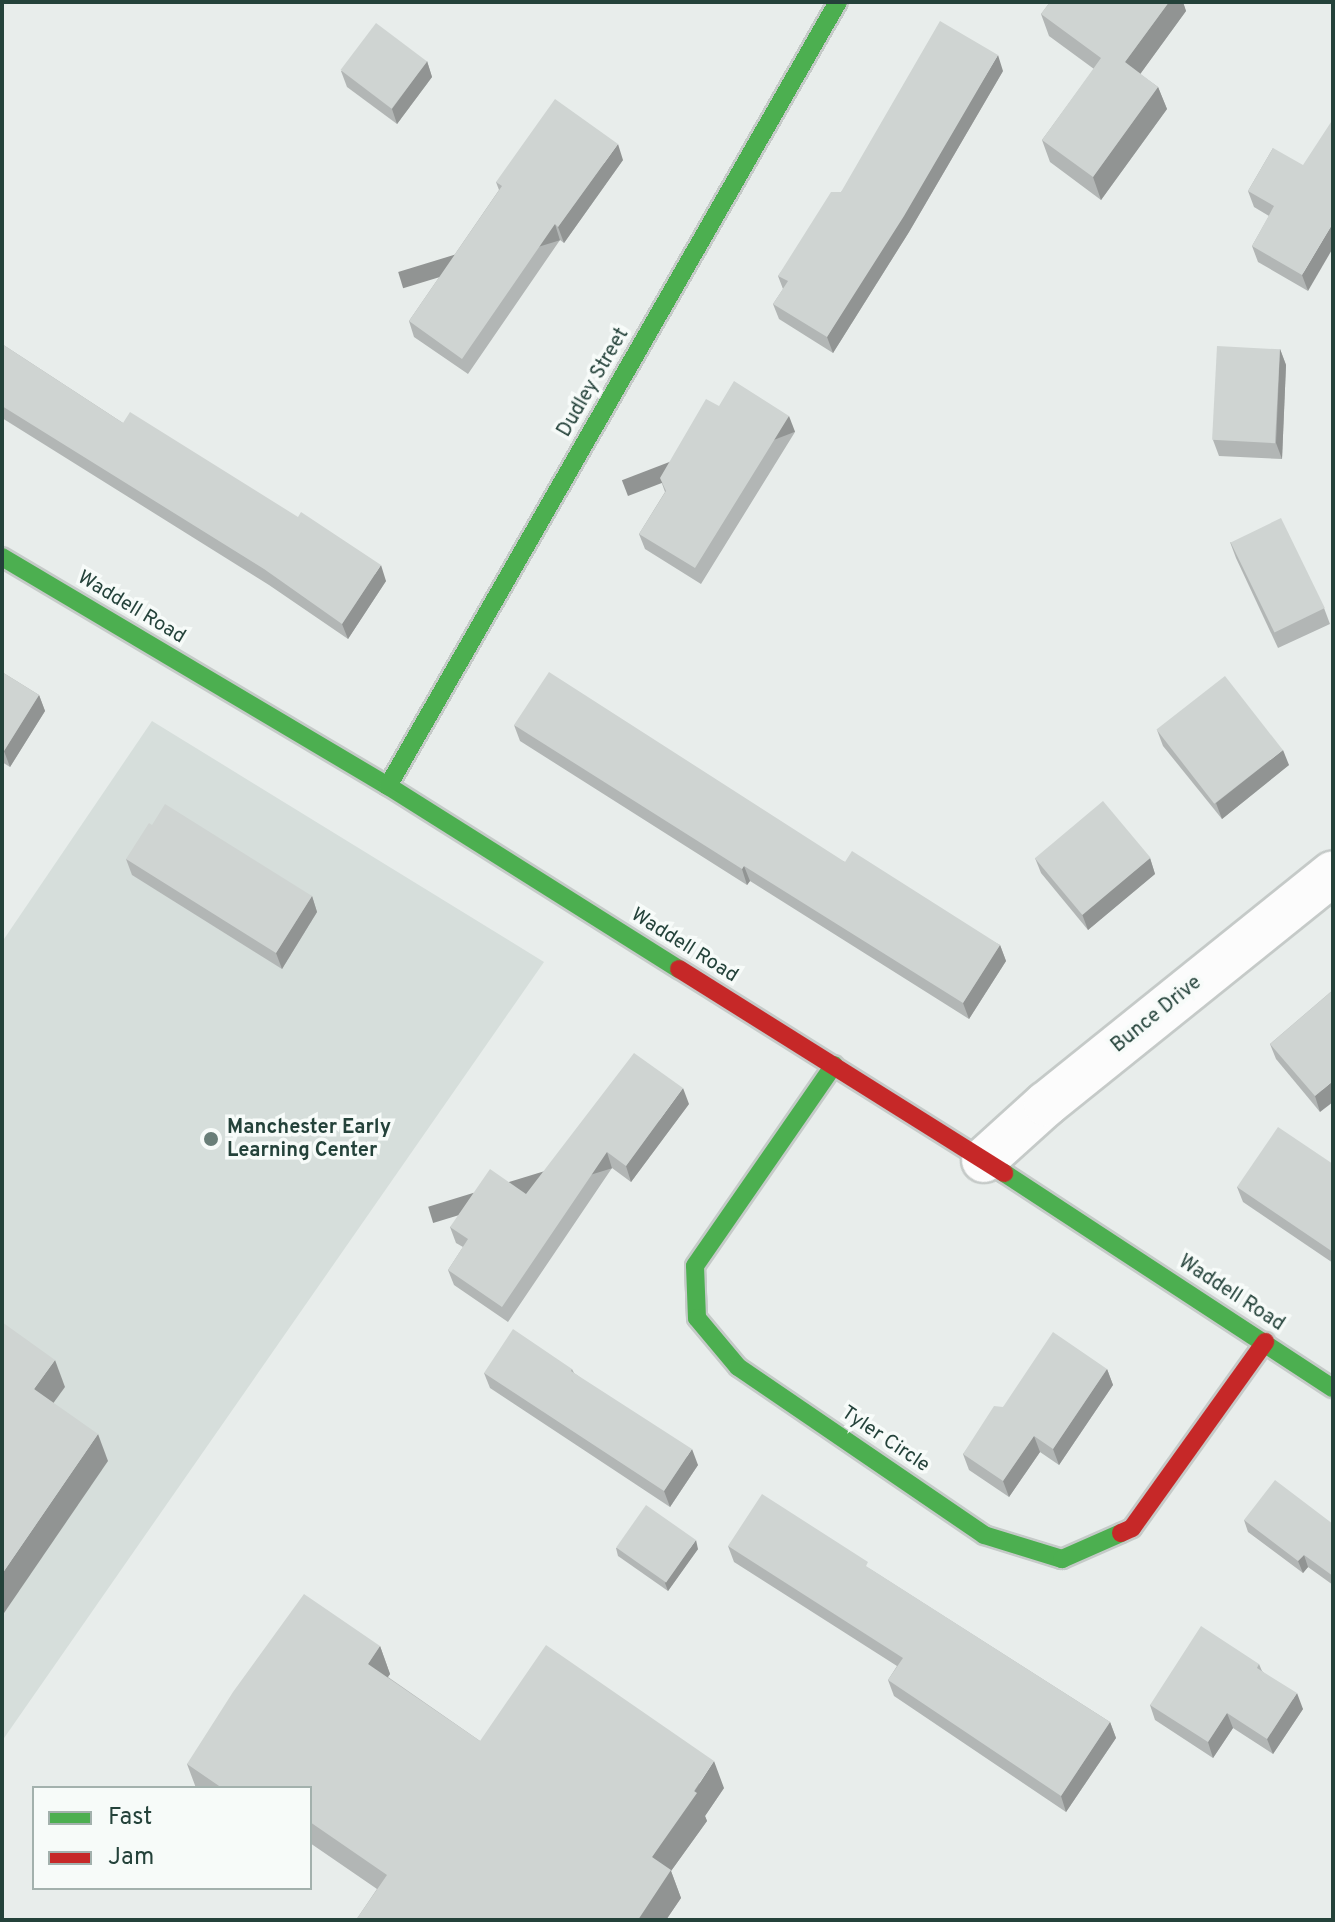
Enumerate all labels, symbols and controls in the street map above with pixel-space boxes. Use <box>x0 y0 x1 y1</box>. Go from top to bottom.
street label: Dudley Street <box>553 324 635 442</box>
street label: Waddell Road <box>73 566 189 650</box>
street label: Waddell Road <box>626 904 742 988</box>
street label: Bunce Drive <box>1107 971 1207 1059</box>
place label: Manchester Early Learning Center <box>227 1116 391 1163</box>
marker: Manchester Early Learning Center <box>202 1130 220 1148</box>
street label: Waddell Road <box>1173 1251 1289 1337</box>
street label: Tyler Circle <box>836 1402 934 1478</box>
legend <box>32 1786 312 1890</box>
text: Fast <box>108 1803 152 1833</box>
text: Jam <box>108 1843 154 1873</box>

